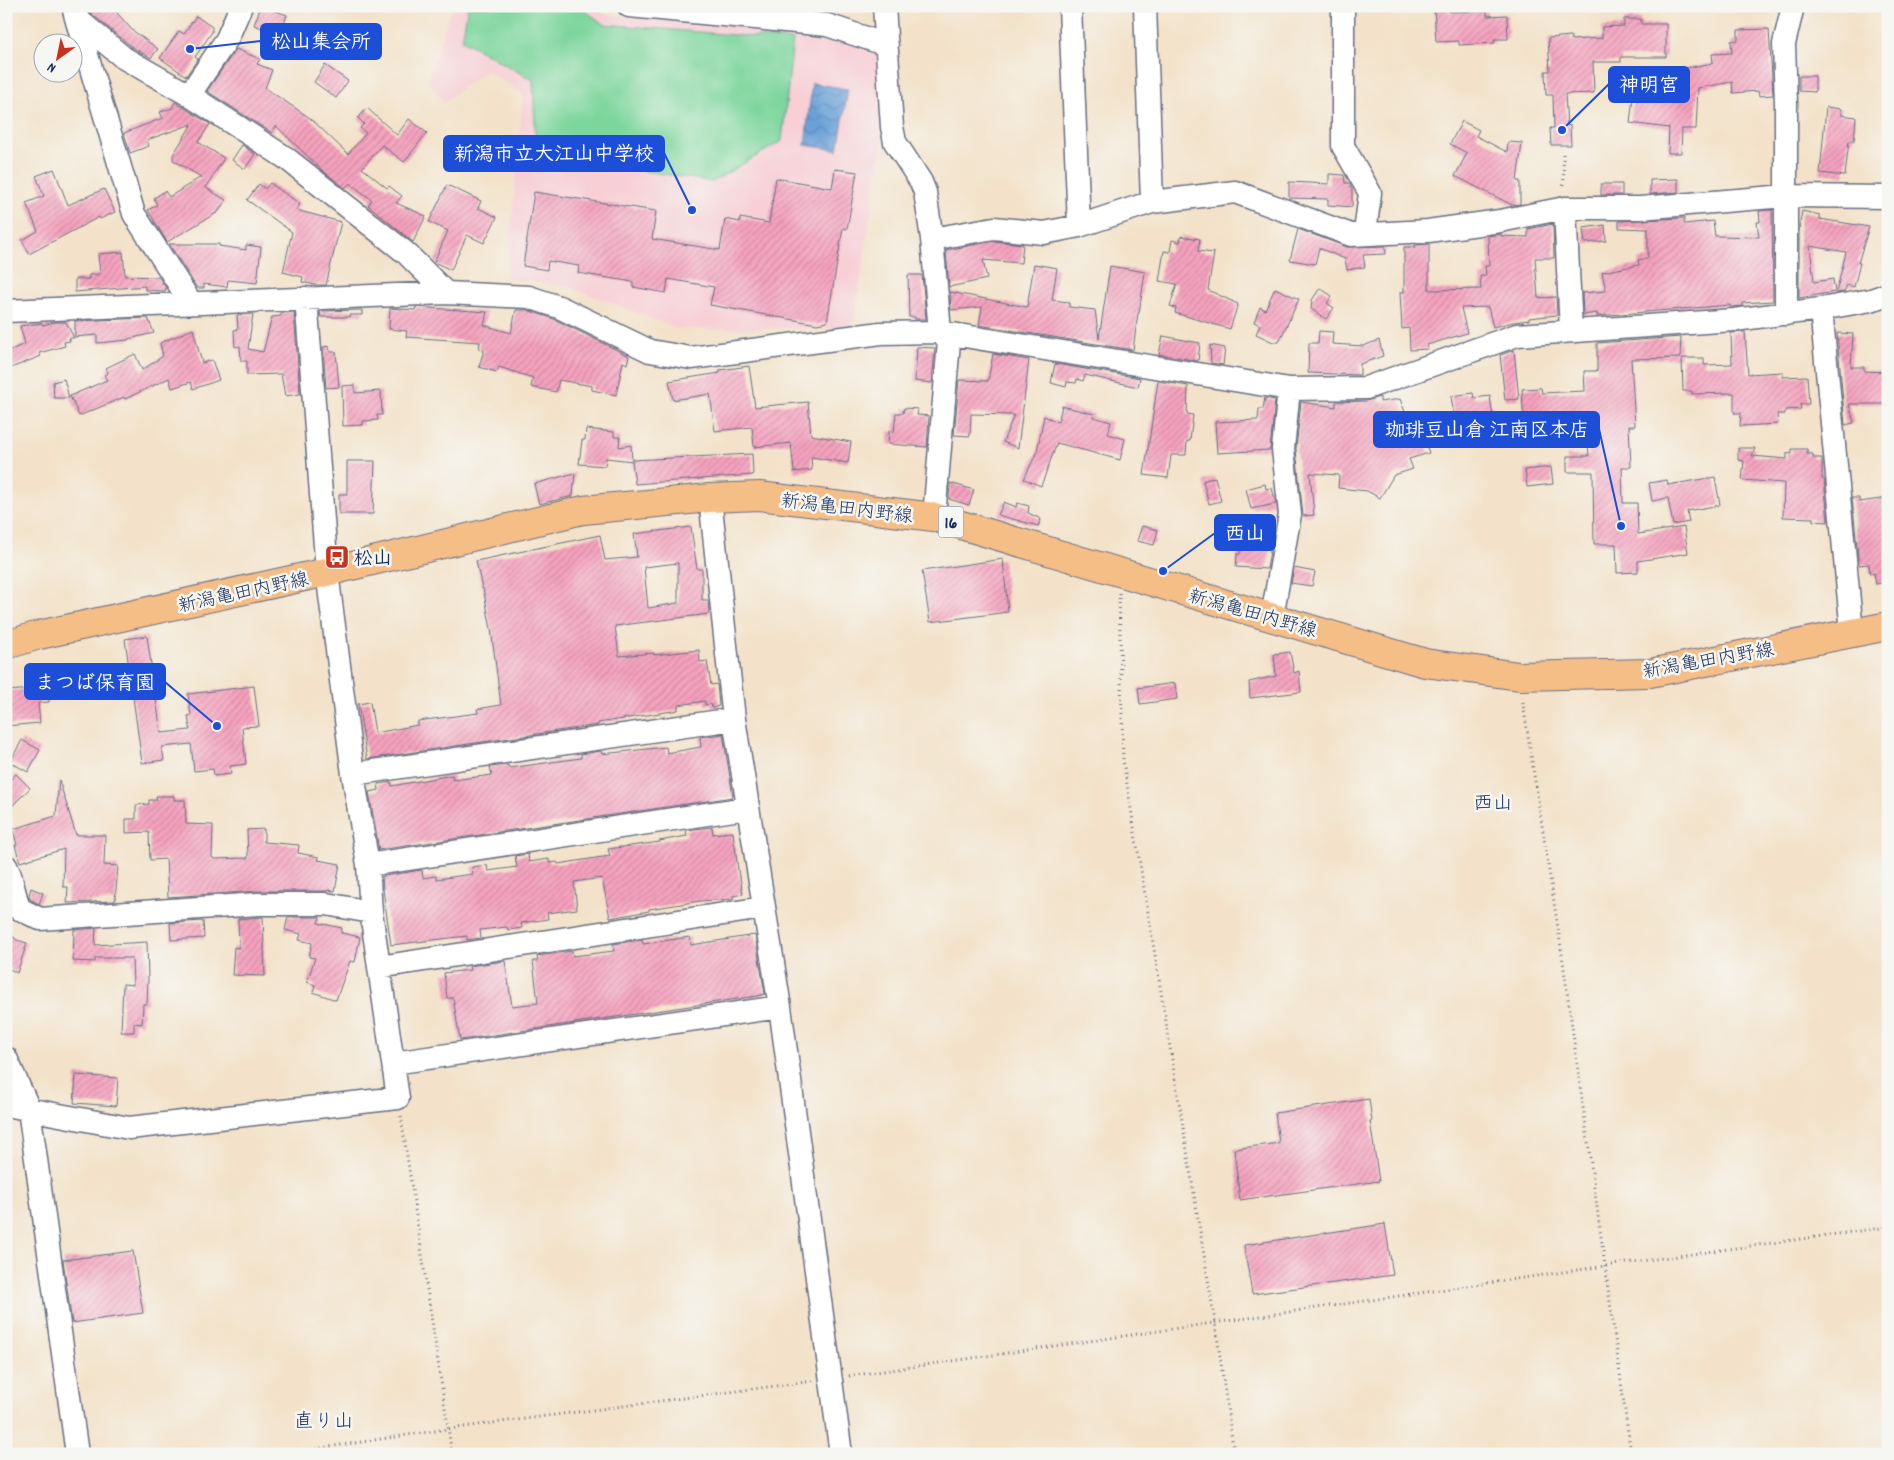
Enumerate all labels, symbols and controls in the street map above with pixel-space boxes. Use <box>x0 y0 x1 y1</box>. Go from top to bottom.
callout: 松山集会所 <box>261 24 381 59</box>
text: 松山集会所 <box>271 30 371 58</box>
north arrow <box>32 32 82 82</box>
text: N <box>44 57 60 77</box>
callout: 神明宮 <box>1609 67 1689 102</box>
text: 神明宮 <box>1619 73 1679 101</box>
callout: 新潟市立大江山中学校 <box>444 136 664 171</box>
text: 新潟市立大江山中学校 <box>454 142 654 170</box>
callout: 珈琲豆山倉 江南区本店 <box>1374 412 1599 447</box>
text: 珈琲豆山倉 江南区本店 <box>1385 418 1589 446</box>
street label: 新潟亀田内野線 <box>779 489 914 532</box>
road number: 16 <box>938 507 964 538</box>
callout: 西山 <box>1215 515 1275 550</box>
text: 西山 <box>1225 522 1265 550</box>
bus stop icon: 松山 <box>324 544 350 570</box>
place label: 松山 <box>354 547 392 574</box>
street label: 新潟亀田内野線 <box>176 567 312 621</box>
street label: 新潟亀田内野線 <box>1184 584 1320 647</box>
street label: 新潟亀田内野線 <box>1641 638 1776 687</box>
callout: まつば保育園 <box>25 664 165 699</box>
text: まつば保育園 <box>35 671 155 699</box>
district label: 西山 <box>1473 791 1513 819</box>
district label: 直り山 <box>294 1409 354 1437</box>

